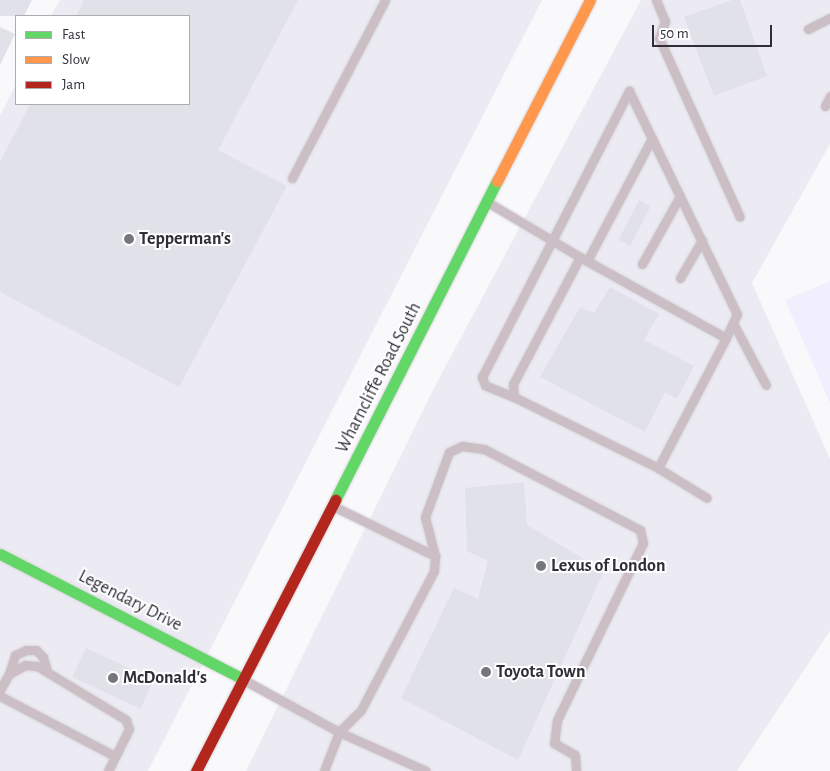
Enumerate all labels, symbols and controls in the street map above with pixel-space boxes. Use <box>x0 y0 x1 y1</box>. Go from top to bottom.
legend <box>15 15 190 105</box>
scale bar <box>655 15 775 47</box>
text: 50 m <box>660 26 689 41</box>
text: Fast <box>62 27 85 42</box>
text: Slow <box>62 52 90 67</box>
text: Jam <box>62 77 85 92</box>
place label: Tepperman's <box>139 228 231 250</box>
marker: Tepperman's <box>123 233 135 245</box>
street label: Wharncliffe Road South <box>332 299 426 457</box>
place label: Lexus of London <box>551 555 665 577</box>
marker: Lexus of London <box>535 560 547 572</box>
street label: Legendary Drive <box>75 566 185 636</box>
place label: Toyota Town <box>496 661 585 683</box>
marker: Toyota Town <box>480 666 492 678</box>
place label: McDonald's <box>123 667 207 689</box>
marker: McDonald's <box>107 672 119 684</box>

